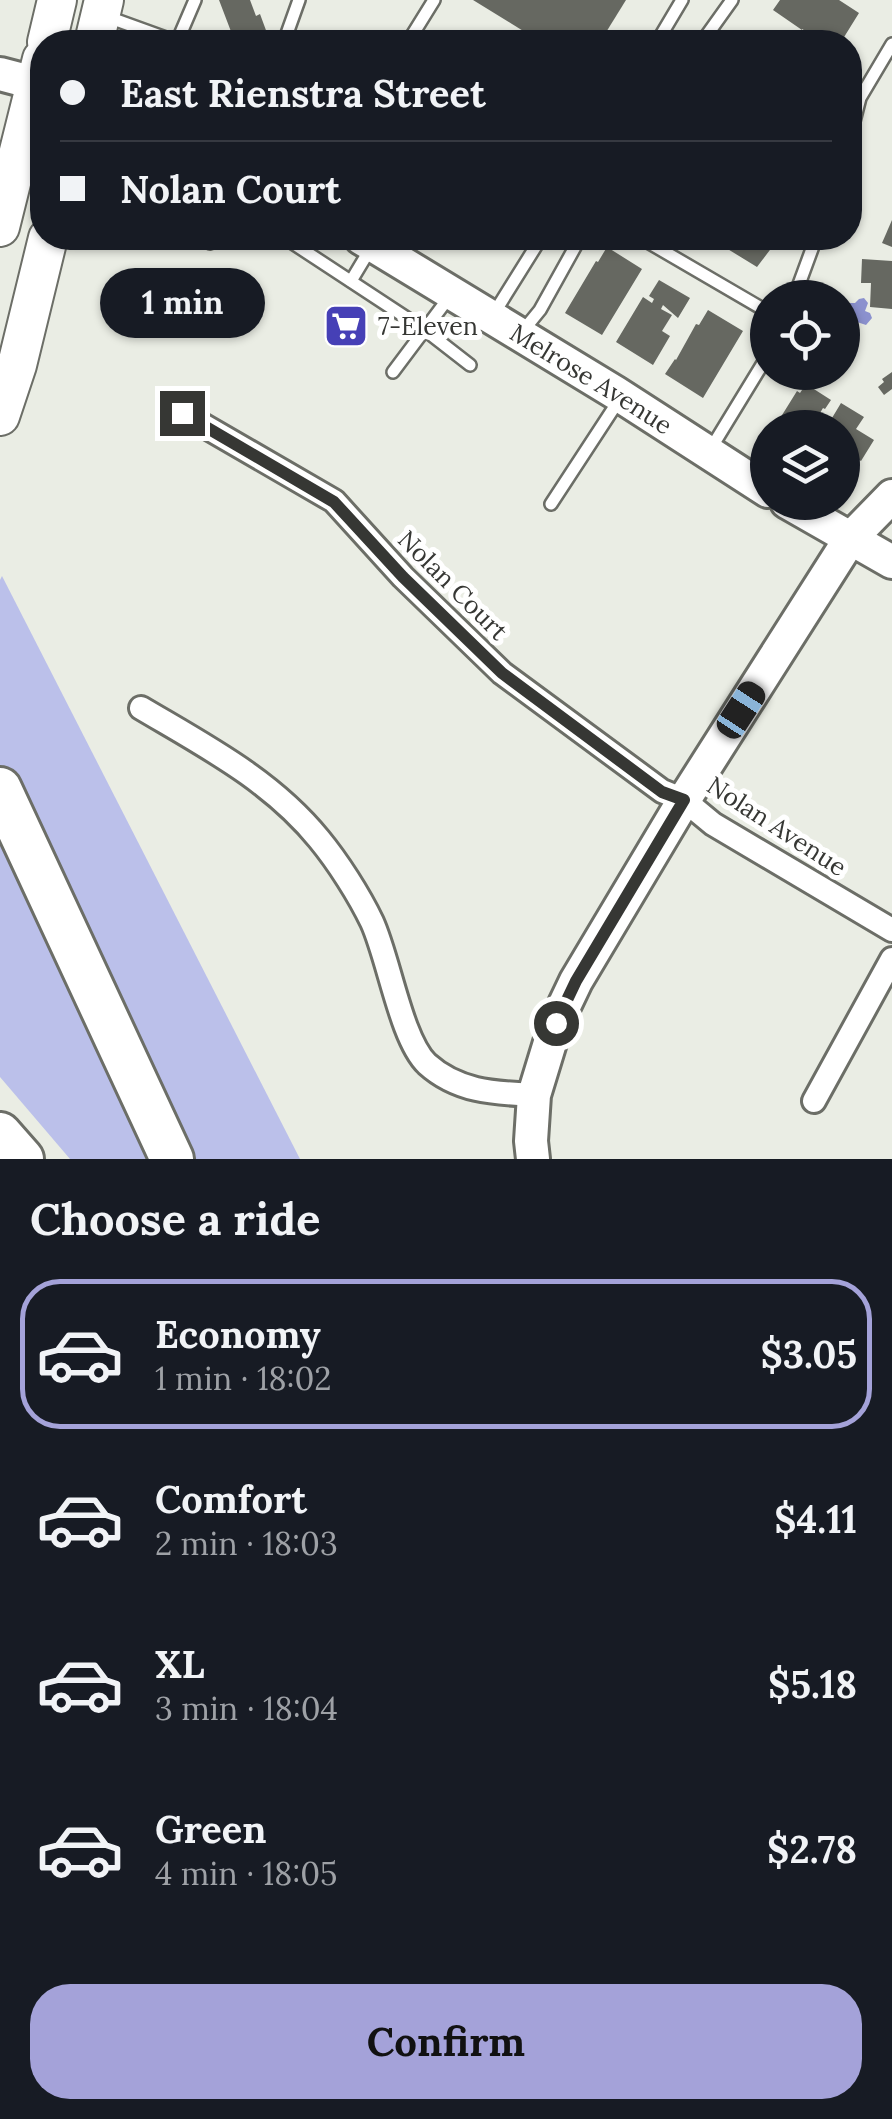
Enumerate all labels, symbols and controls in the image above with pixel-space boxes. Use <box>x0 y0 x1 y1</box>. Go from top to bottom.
text: East Rienstra Street <box>120 69 486 117</box>
text: Nolan Court <box>120 165 341 213</box>
callout: 1 min <box>100 268 264 338</box>
map controls <box>750 280 860 520</box>
button: locate <box>750 280 860 390</box>
text: 1 min <box>142 282 223 323</box>
supermarket icon: 7-Eleven <box>323 303 369 349</box>
place label: 7-Eleven <box>378 310 478 342</box>
street label: Melrose Avenue <box>504 316 679 441</box>
route end <box>160 391 205 436</box>
button: layers <box>750 410 860 520</box>
street label: Nolan Court <box>391 523 515 647</box>
car <box>712 677 770 743</box>
street label: Nolan Avenue <box>701 769 853 883</box>
route start <box>534 1001 579 1046</box>
text: Choose a ride <box>30 1190 320 1247</box>
icon: car <box>35 1309 125 1399</box>
text: Economy <box>155 1310 321 1358</box>
text: $3.05 <box>760 1330 857 1378</box>
text: 1 min · 18:02 <box>155 1358 331 1399</box>
icon: car <box>35 1474 125 1564</box>
text: Comfort <box>155 1475 307 1523</box>
text: $4.11 <box>774 1495 857 1543</box>
text: 2 min · 18:03 <box>155 1523 338 1564</box>
icon: car <box>35 1639 125 1729</box>
text: XL <box>155 1640 205 1688</box>
text: $5.18 <box>768 1660 857 1708</box>
text: 3 min · 18:04 <box>155 1688 338 1729</box>
icon: car <box>35 1804 125 1894</box>
text: Green <box>155 1805 267 1853</box>
text: $2.78 <box>767 1825 857 1873</box>
text: 4 min · 18:05 <box>155 1853 338 1894</box>
button: Confirm <box>30 1984 862 2099</box>

